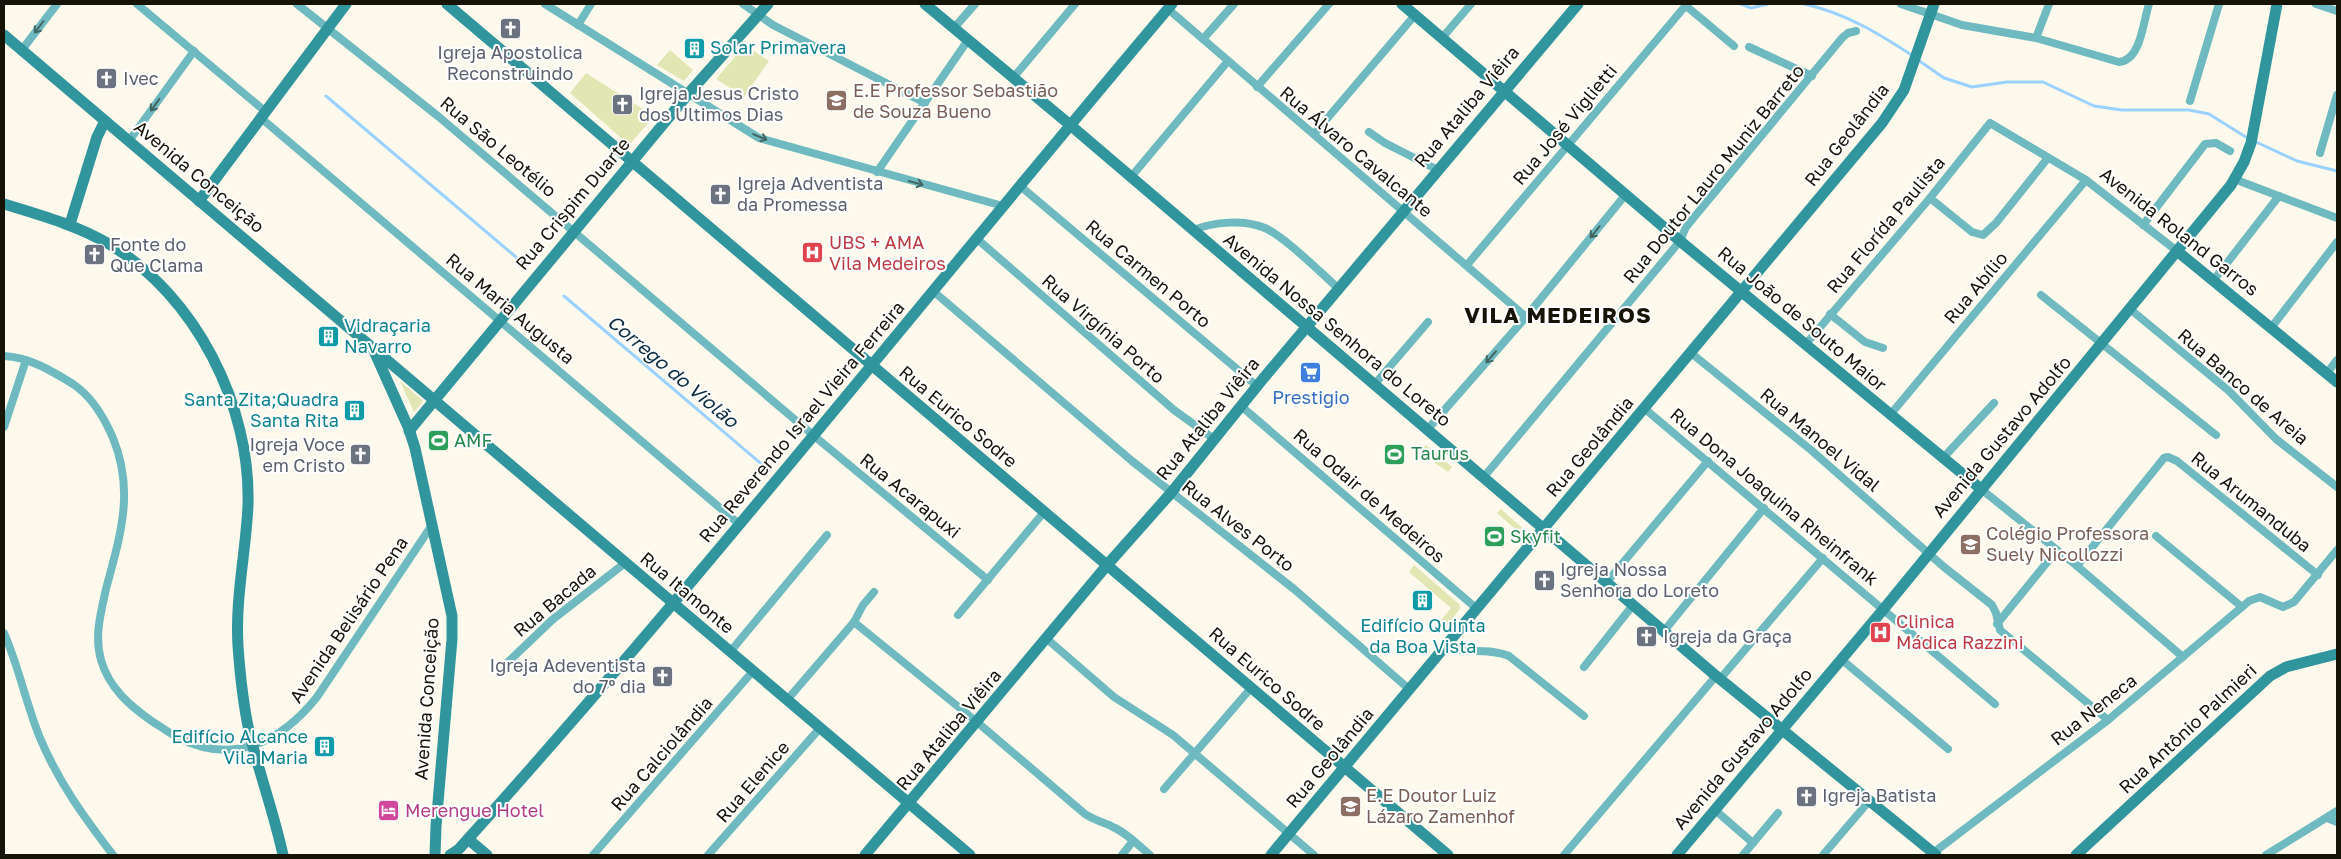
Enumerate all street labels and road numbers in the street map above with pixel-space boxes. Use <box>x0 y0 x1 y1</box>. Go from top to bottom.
street label: Rua Ataliba Viêira <box>1409 41 1523 172</box>
street label: Rua Doutor Lauro Muniz Barreto <box>1618 59 1808 287</box>
street label: Rua José Viglietti <box>1507 60 1621 189</box>
street label: Rua Geolândia <box>1799 79 1893 190</box>
street label: Rua Álvaro Cavalcante <box>1276 81 1437 221</box>
street label: Rua São Leotélio <box>436 91 561 201</box>
street label: Avenida Conceição <box>130 116 269 237</box>
street label: Rua Crispim Duarte <box>510 133 634 274</box>
street label: Rua Florída Paulista <box>1821 151 1949 297</box>
street label: Avenida Roland Garros <box>2096 162 2263 300</box>
street label: Rua Carmen Porto <box>1082 214 1216 332</box>
street label: Avenida Nossa Senhora do Loreto <box>1220 228 1456 431</box>
street label: Rua João de Souto Maior <box>1714 241 1892 395</box>
street label: Rua Abílio <box>1939 247 2012 328</box>
street label: Rua Maria Augusta <box>442 248 579 368</box>
street label: Rua Virgínia Porto <box>1038 269 1170 388</box>
street label: Rua Reverendo Israel Vieira Ferreira <box>694 296 909 546</box>
street label: Rua Banco de Areia <box>2174 323 2314 449</box>
street label: Avenida Gustavo Adolfo <box>1927 351 2075 522</box>
street label: Rua Ataliba Viêira <box>1151 353 1263 484</box>
street label: Rua Eurico Sodre <box>895 361 1022 472</box>
street label: Rua Manoel Vidal <box>1756 383 1885 496</box>
street label: Rua Geolândia <box>1541 392 1638 501</box>
street label: Rua Dona Joaquina Rheinfrank <box>1666 403 1883 590</box>
street label: Rua Odair de Medeiros <box>1289 423 1450 567</box>
street label: Rua Arumanduba <box>2187 446 2316 556</box>
street label: Rua Acarapuxi <box>856 448 965 542</box>
street label: Rua Alves Porto <box>1178 475 1299 576</box>
street label: Avenida Belisário Pena <box>284 532 412 707</box>
street label: Rua Itamonte <box>636 547 739 638</box>
street label: Rua Bacada <box>509 559 600 641</box>
street label: Avenida Conceição <box>409 617 443 781</box>
street label: Rua Eurico Sodre <box>1205 622 1330 735</box>
street label: Rua Antônio Palmieri <box>2114 659 2261 798</box>
street label: Avenida Gustavo Adolfo <box>1668 663 1816 834</box>
street label: Rua Ataliba Viêira <box>891 664 1005 795</box>
street label: Rua Neneca <box>2046 669 2141 750</box>
street label: Rua Calciolândia <box>606 692 717 815</box>
street label: Rua Geolândia <box>1281 703 1378 812</box>
street label: Rua Elenice <box>711 736 794 827</box>

